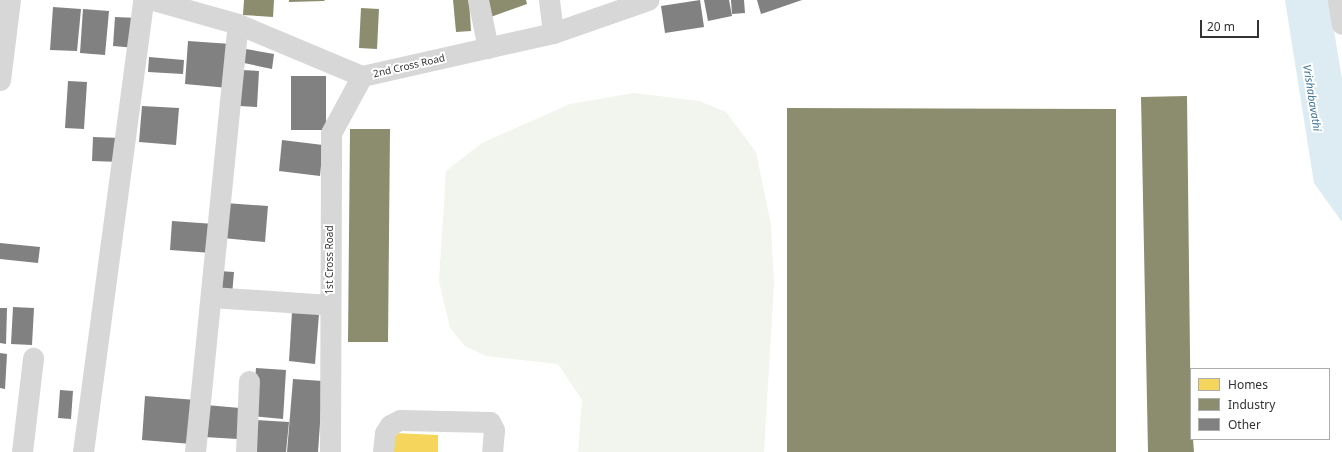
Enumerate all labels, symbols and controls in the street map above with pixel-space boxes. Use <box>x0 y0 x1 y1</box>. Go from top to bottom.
scale bar <box>1202 12 1261 38</box>
text: 20 m <box>1207 18 1235 35</box>
street label: 2nd Cross Road <box>372 52 446 80</box>
water label: Vrishabavathi <box>1300 64 1324 132</box>
street label: 1st Cross Road <box>324 225 336 295</box>
legend <box>1190 368 1330 440</box>
text: Homes <box>1228 376 1268 393</box>
text: Industry <box>1228 396 1275 413</box>
text: Other <box>1228 416 1261 433</box>

